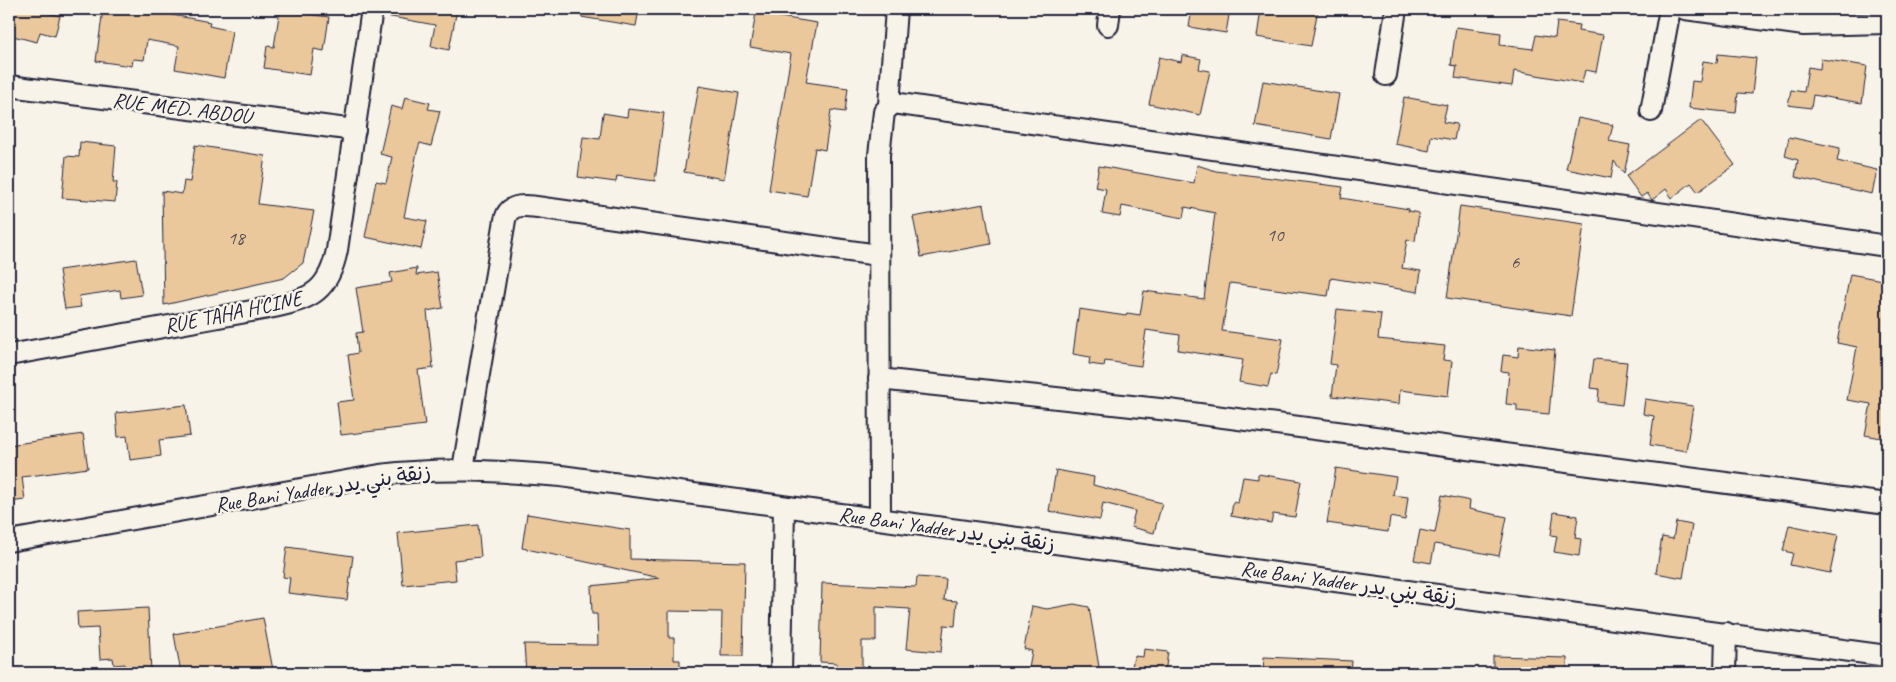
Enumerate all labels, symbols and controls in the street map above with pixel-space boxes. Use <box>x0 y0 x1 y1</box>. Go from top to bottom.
street label: RUE MED. ABDOU <box>111 87 256 130</box>
house number: 10 <box>1266 223 1285 247</box>
house number: 18 <box>227 226 247 250</box>
house number: 6 <box>1511 250 1521 274</box>
street label: RUE TAHA H'CINE <box>162 284 306 339</box>
street label: Rue Bani Yadder زنقة بني يدر <box>213 458 434 524</box>
street label: Rue Bani Yadder زنقة بني يدر <box>836 501 1057 563</box>
street label: Rue Bani Yadder زنقة بني يدر <box>1238 555 1459 617</box>

